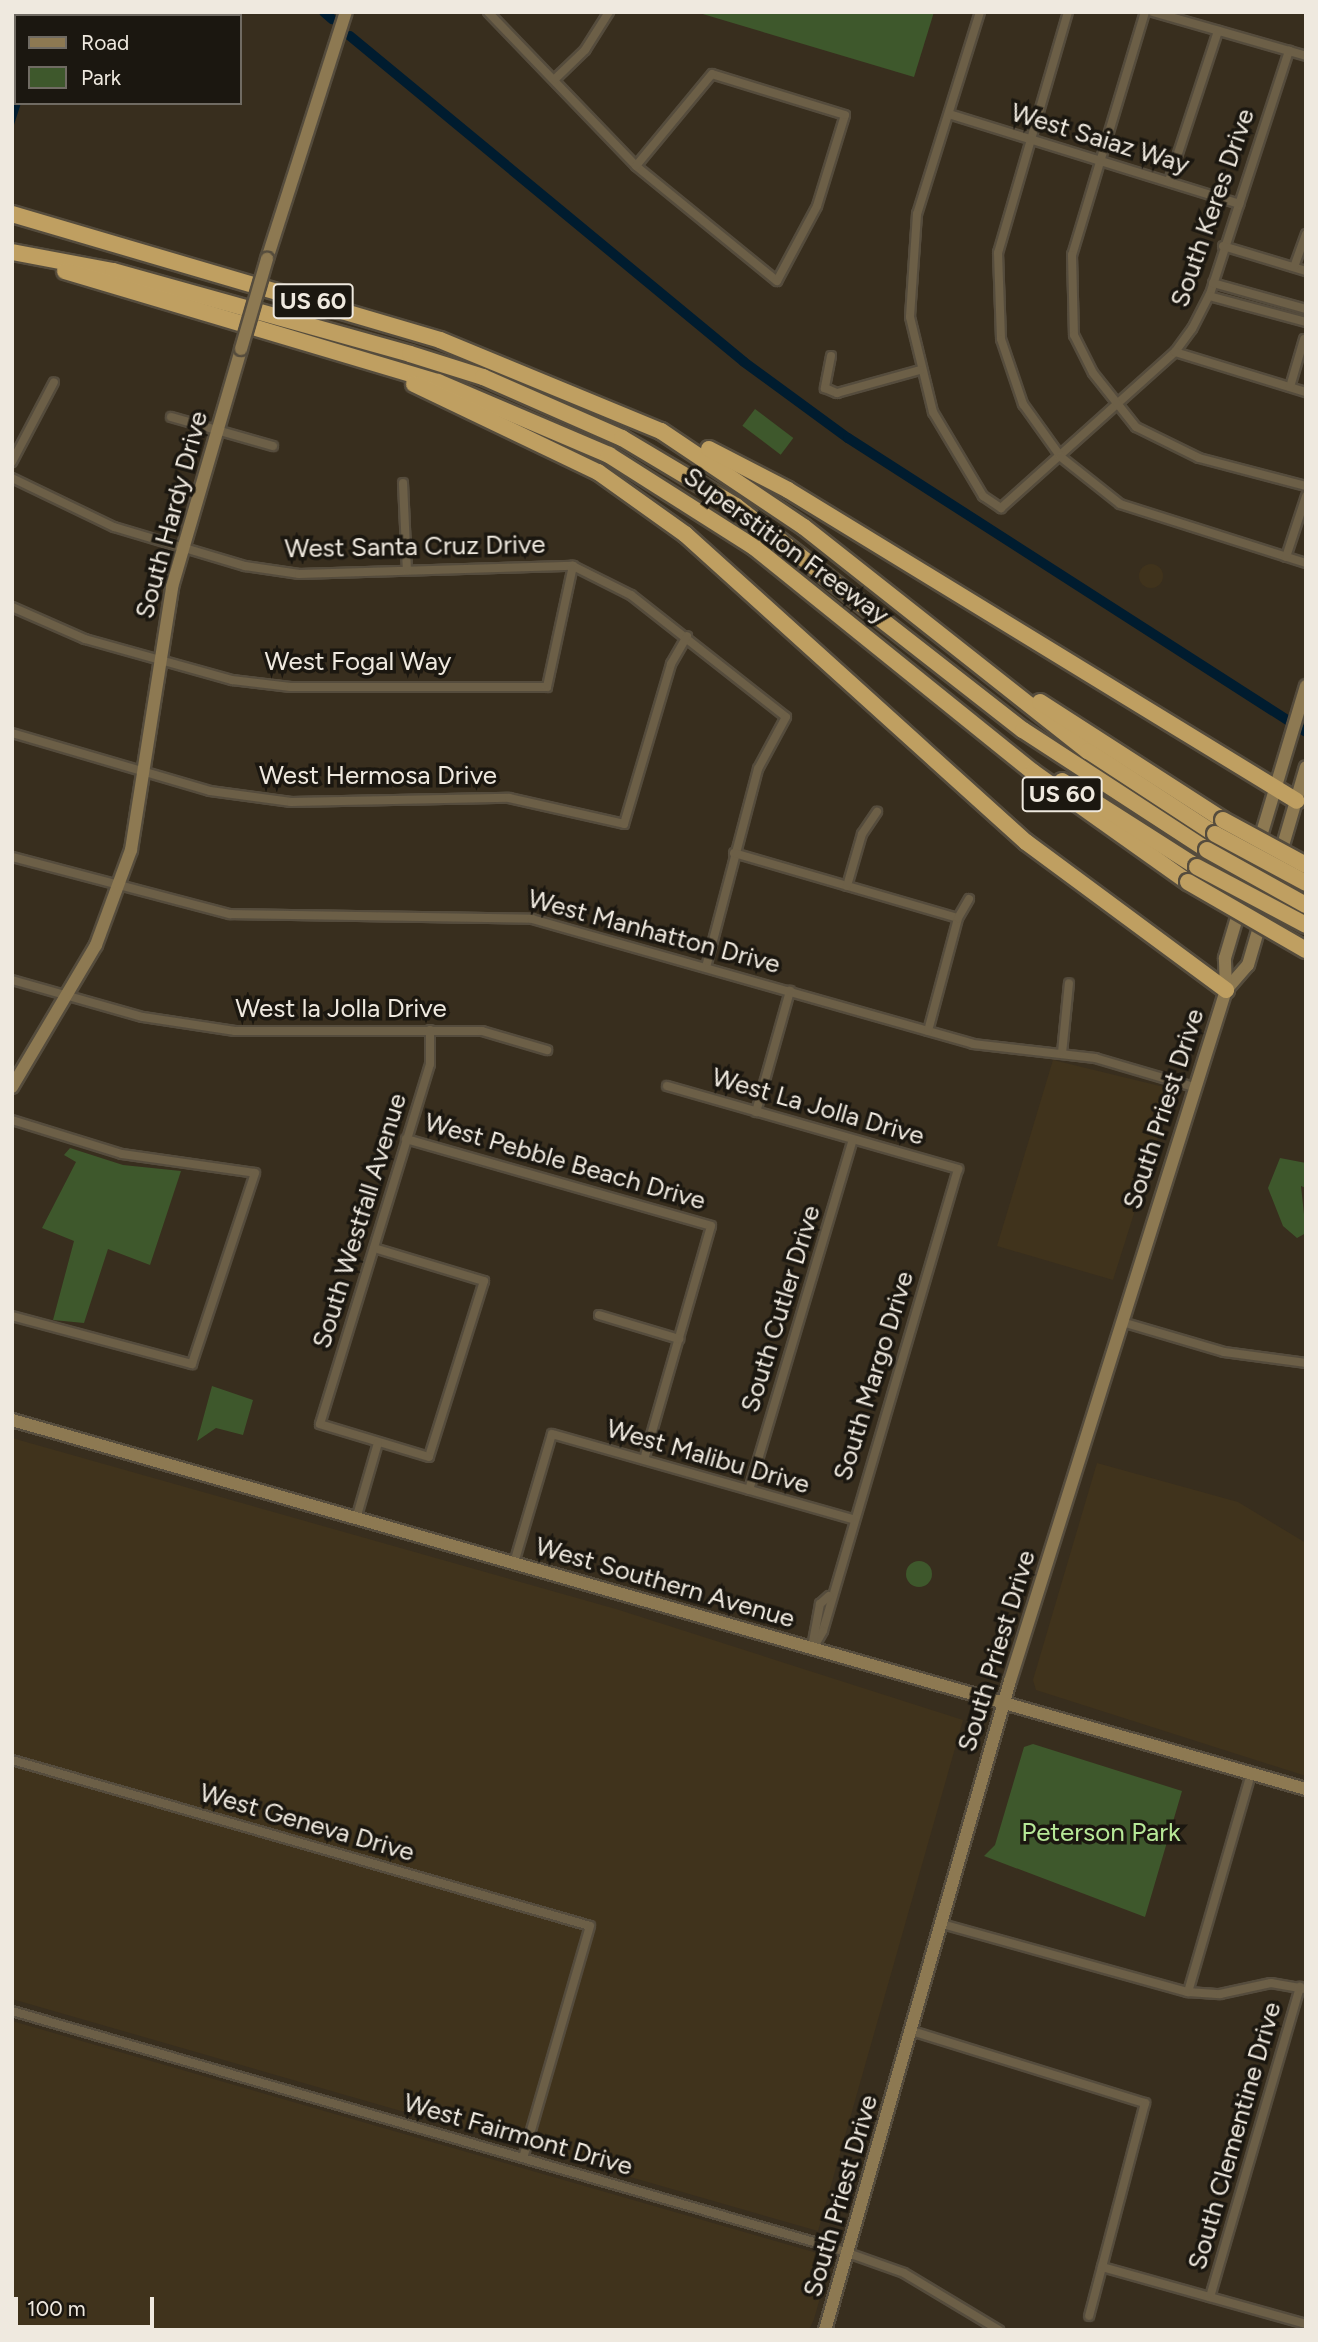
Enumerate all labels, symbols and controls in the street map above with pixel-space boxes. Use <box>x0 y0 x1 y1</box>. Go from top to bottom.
legend <box>14 14 242 105</box>
text: Road <box>81 30 129 55</box>
text: Park <box>81 65 121 90</box>
street label: West Saiaz Way <box>1007 97 1193 181</box>
street label: South Keres Drive <box>1164 105 1262 311</box>
road number: US 60 <box>271 280 355 322</box>
street label: South Hardy Drive <box>129 408 215 622</box>
street label: Superstition Freeway <box>677 461 895 631</box>
street label: West Santa Cruz Drive <box>284 529 546 565</box>
street label: West Fogal Way <box>265 646 451 678</box>
street label: West Hermosa Drive <box>259 760 497 792</box>
road number: US 60 <box>1020 774 1104 814</box>
street label: West Manhatton Drive <box>525 883 783 981</box>
street label: West la Jolla Drive <box>235 993 447 1025</box>
street label: South Priest Drive <box>1117 1005 1211 1213</box>
street label: West La Jolla Drive <box>708 1062 928 1152</box>
street label: South Westfall Avenue <box>306 1090 414 1352</box>
street label: West Pebble Beach Drive <box>421 1107 709 1217</box>
street label: South Cutler Drive <box>735 1202 827 1416</box>
street label: South Margo Drive <box>827 1268 921 1484</box>
street label: West Malibu Drive <box>603 1413 813 1501</box>
street label: West Southern Avenue <box>532 1531 798 1635</box>
street label: South Priest Drive <box>952 1547 1042 1755</box>
street label: West Geneva Drive <box>196 1777 418 1869</box>
park label: Peterson Park <box>1021 1817 1181 1849</box>
street label: South Clementine Drive <box>1182 1999 1288 2273</box>
street label: West Fairmont Drive <box>400 2087 636 2183</box>
street label: South Priest Drive <box>797 2091 885 2301</box>
scale bar <box>18 2282 158 2326</box>
text: 100 m <box>27 2296 86 2321</box>

